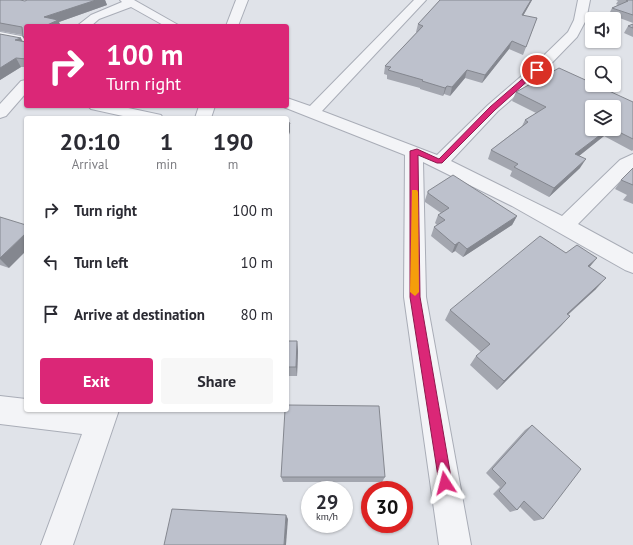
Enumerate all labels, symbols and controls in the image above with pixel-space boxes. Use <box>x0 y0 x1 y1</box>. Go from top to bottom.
map controls <box>585 12 621 136</box>
button: sound <box>585 12 621 48</box>
text: 100 m <box>106 36 183 73</box>
icon: right <box>40 40 92 92</box>
pin <box>520 53 554 87</box>
button: search <box>585 56 621 92</box>
icon: arrive <box>526 59 548 81</box>
text: Turn right <box>106 72 181 95</box>
button: layers <box>585 100 621 136</box>
text: 20:10 <box>60 126 120 157</box>
text: 1 <box>160 126 173 157</box>
text: 190 <box>213 126 253 157</box>
text: Arrival <box>72 156 108 173</box>
text: min <box>156 156 177 173</box>
text: m <box>228 156 238 173</box>
icon: right <box>40 199 62 221</box>
text: Turn right <box>74 201 137 220</box>
text: 100 m <box>232 201 273 220</box>
icon: left <box>40 251 62 273</box>
text: Turn left <box>74 253 128 272</box>
text: 10 m <box>240 253 273 272</box>
icon: arrive <box>40 303 62 325</box>
text: Arrive at destination <box>74 305 205 324</box>
text: 80 m <box>240 305 273 324</box>
button: Exit <box>40 358 153 404</box>
button: Share <box>161 358 273 404</box>
position arrow <box>424 462 466 504</box>
speed limit sign: 30 <box>361 481 413 533</box>
text: 29 <box>316 489 338 515</box>
text: km/h <box>316 510 338 523</box>

